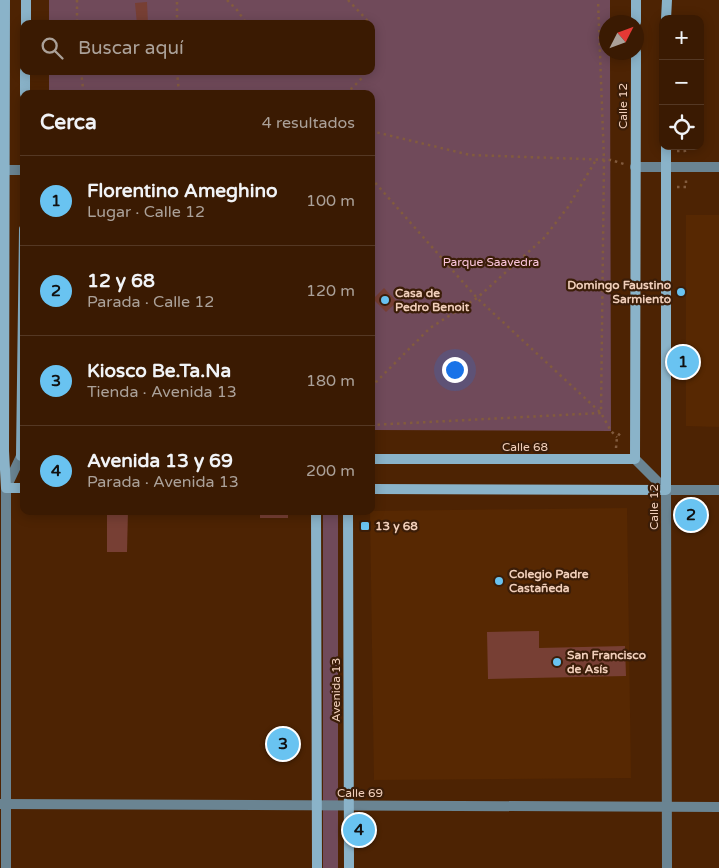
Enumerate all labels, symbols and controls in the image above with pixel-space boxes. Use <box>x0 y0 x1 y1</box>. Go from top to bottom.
north arrow <box>599 15 644 60</box>
map controls <box>659 15 704 150</box>
button: + <box>659 15 704 60</box>
search box <box>20 20 375 75</box>
icon: search <box>38 34 66 62</box>
text: Buscar aquí <box>78 37 184 59</box>
button: − <box>659 60 704 105</box>
street label: Calle 12 <box>616 83 630 129</box>
button: locate <box>659 105 704 150</box>
text: Cerca <box>40 110 97 135</box>
text: 4 resultados <box>262 113 355 133</box>
text: Florentino Ameghino <box>87 180 278 202</box>
text: 1 <box>51 191 61 211</box>
text: 100 m <box>306 191 355 211</box>
text: Lugar · Calle 12 <box>87 202 205 222</box>
park label: Parque Saavedra <box>443 255 539 269</box>
text: 12 y 68 <box>87 270 155 292</box>
place label: Domingo Faustino Sarmiento <box>567 278 671 306</box>
text: 2 <box>51 281 61 301</box>
text: 120 m <box>306 281 355 301</box>
place label: Casa de Pedro Benoit <box>395 286 470 314</box>
marker: Domingo Faustino Sarmiento <box>675 286 687 298</box>
text: Parada · Calle 12 <box>87 292 214 312</box>
marker: Casa de Pedro Benoit <box>379 294 391 306</box>
pin: 1 <box>667 343 699 381</box>
your location <box>442 357 468 383</box>
text: Kiosco Be.Ta.Na <box>87 360 231 382</box>
text: 3 <box>51 371 61 391</box>
text: 180 m <box>306 371 355 391</box>
text: Tienda · Avenida 13 <box>87 382 237 402</box>
street label: Calle 68 <box>502 440 548 454</box>
text: Avenida 13 y 69 <box>87 450 233 472</box>
text: 4 <box>51 461 61 481</box>
text: 200 m <box>306 461 355 481</box>
text: Parada · Avenida 13 <box>87 472 239 492</box>
street label: Calle 12 <box>647 484 661 530</box>
pin: 2 <box>675 496 707 534</box>
place label: 13 y 68 <box>375 519 418 534</box>
marker: 13 y 68 <box>359 520 371 532</box>
place label: Colegio Padre Castañeda <box>509 567 589 595</box>
marker: Colegio Padre Castañeda <box>493 575 505 587</box>
place label: San Francisco de Asís <box>567 648 646 676</box>
marker: San Francisco de Asís <box>551 656 563 668</box>
street label: Avenida 13 <box>329 658 343 722</box>
pin: 3 <box>267 725 299 763</box>
street label: Calle 69 <box>337 786 383 800</box>
pin: 4 <box>343 811 375 849</box>

